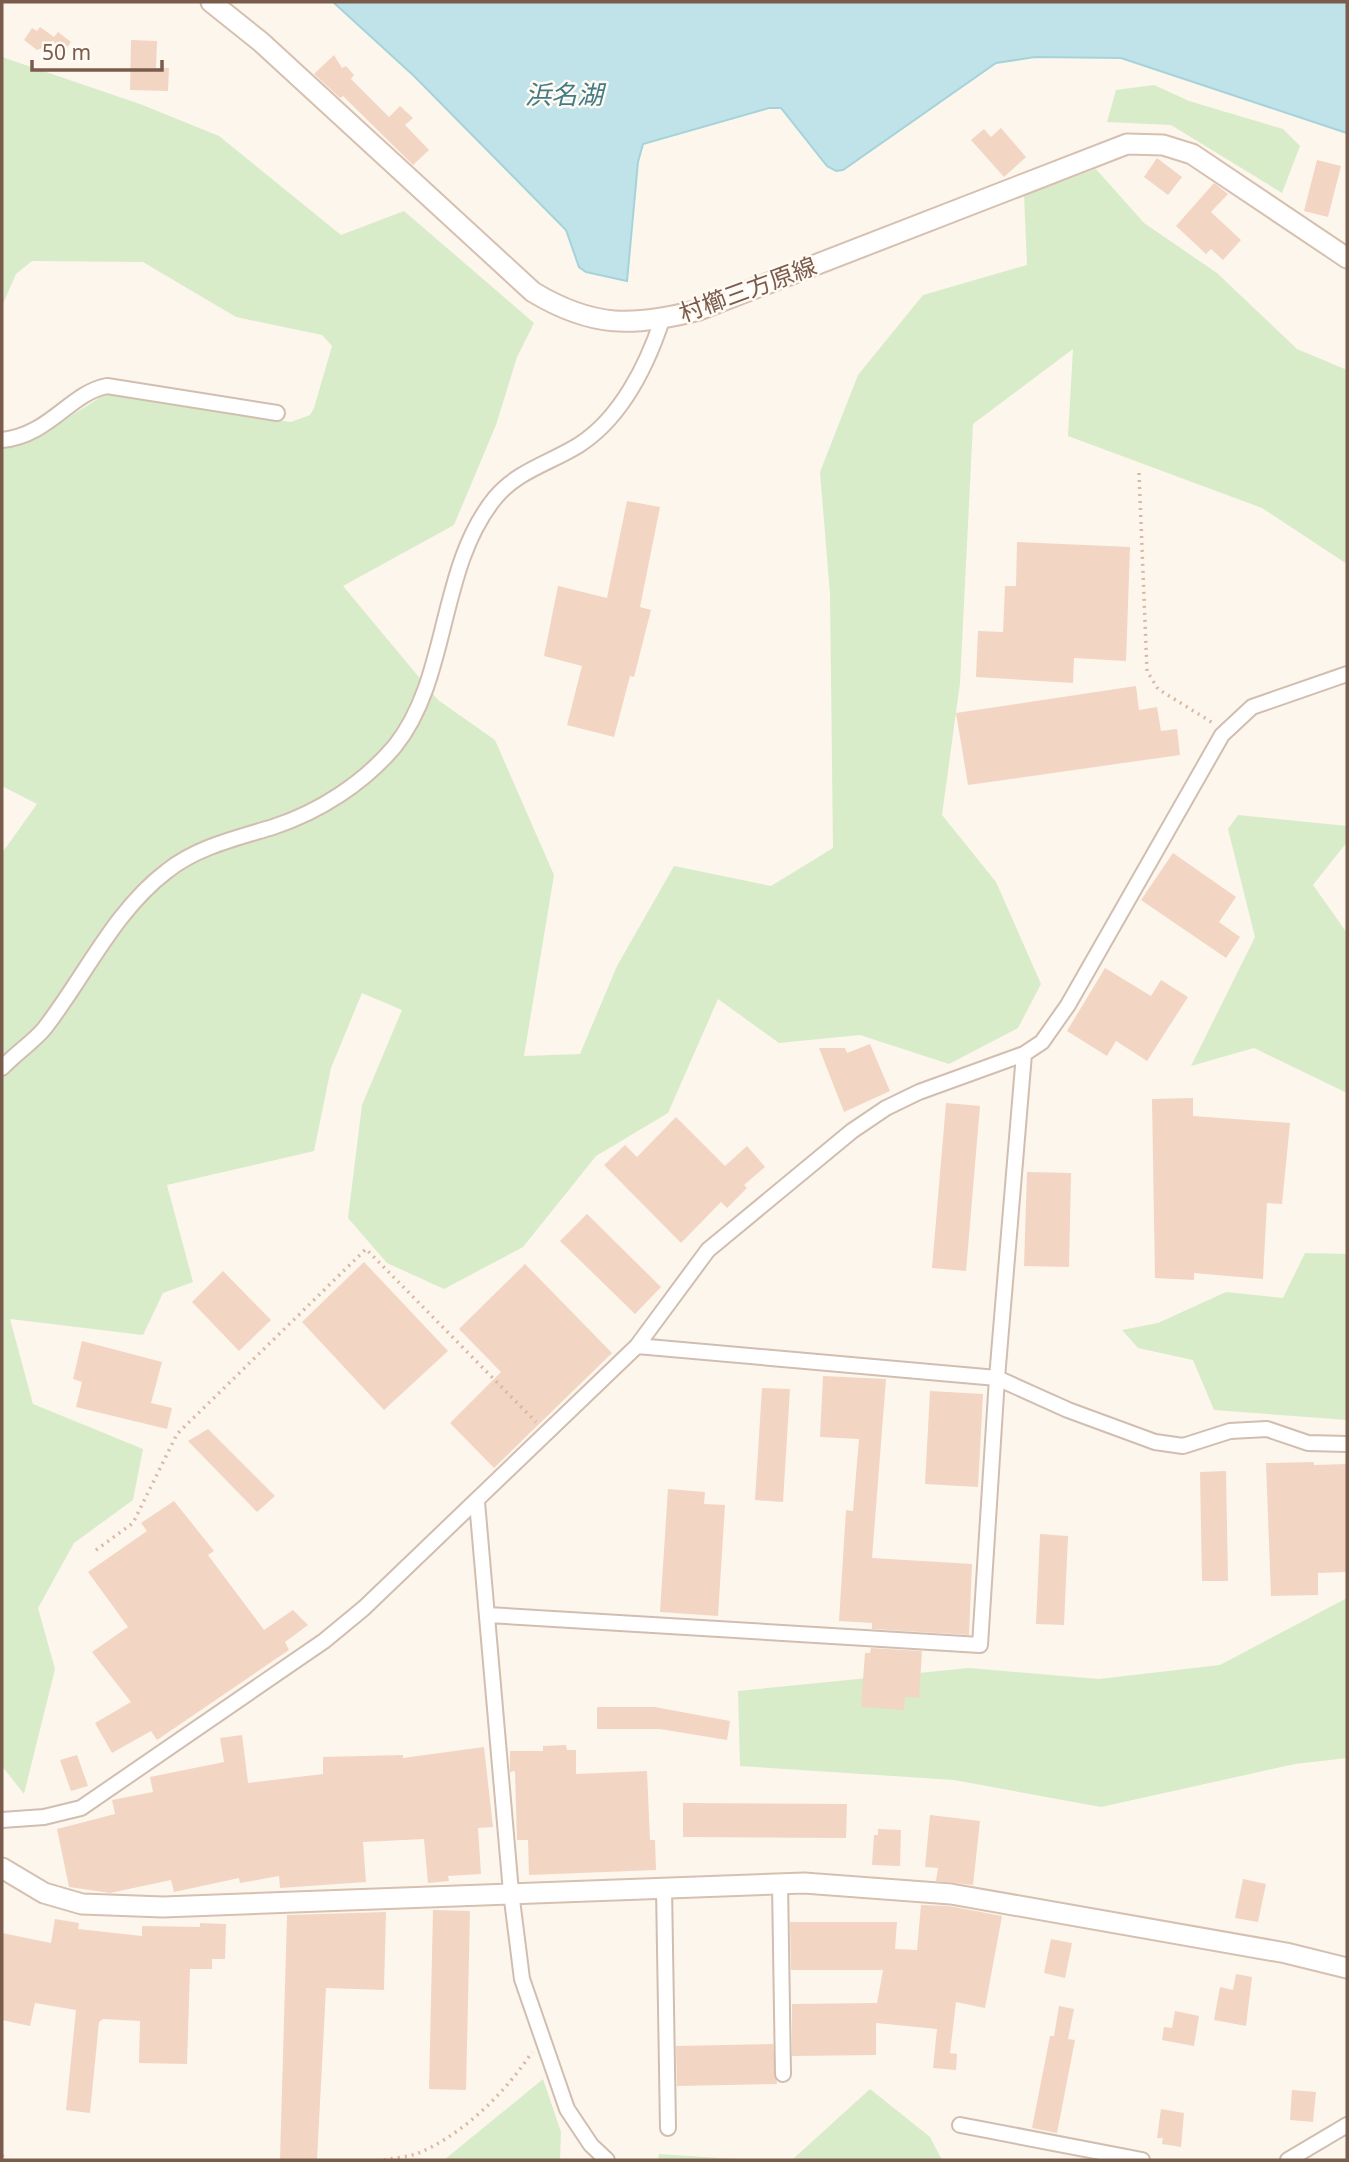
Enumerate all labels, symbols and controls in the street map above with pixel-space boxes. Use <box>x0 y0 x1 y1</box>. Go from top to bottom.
scale bar <box>32 28 161 72</box>
text: 50 m <box>42 38 91 66</box>
water label: 浜名湖 <box>525 76 607 112</box>
street label: 村櫛三方原線 <box>674 248 821 329</box>

